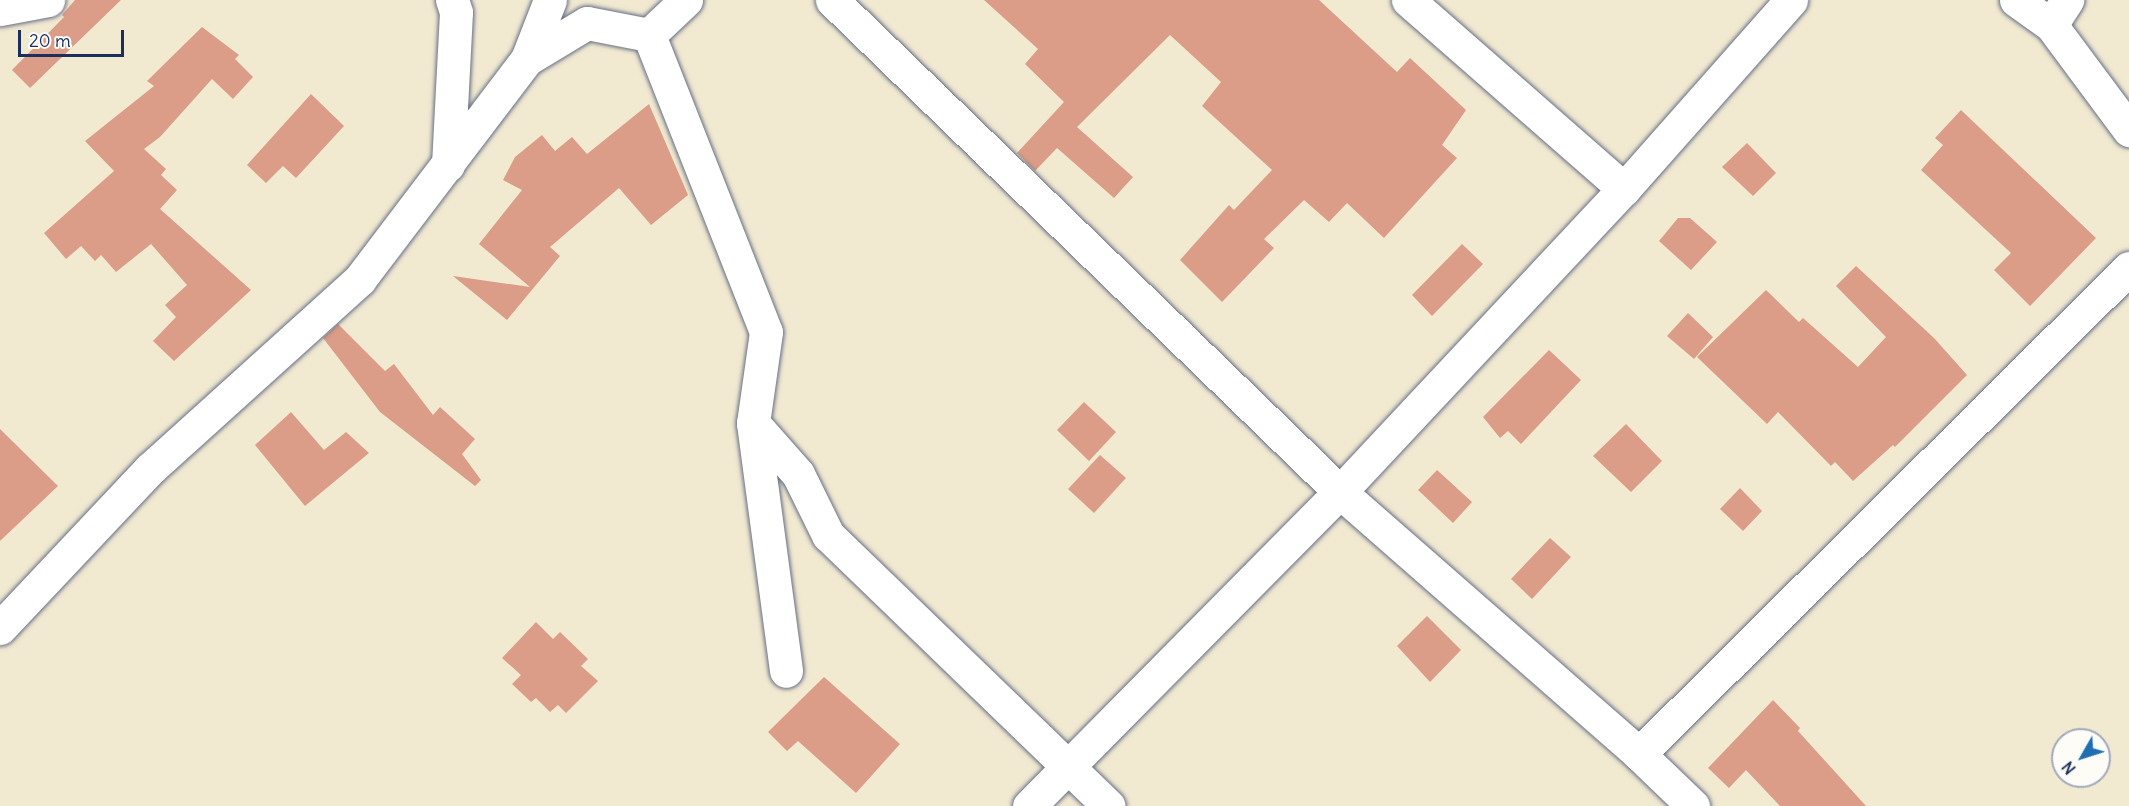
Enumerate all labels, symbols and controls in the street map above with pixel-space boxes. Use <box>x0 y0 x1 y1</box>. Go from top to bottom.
scale bar <box>21 18 128 56</box>
text: 20 m <box>29 29 71 52</box>
north arrow <box>2051 728 2111 788</box>
text: N <box>2057 757 2080 779</box>

